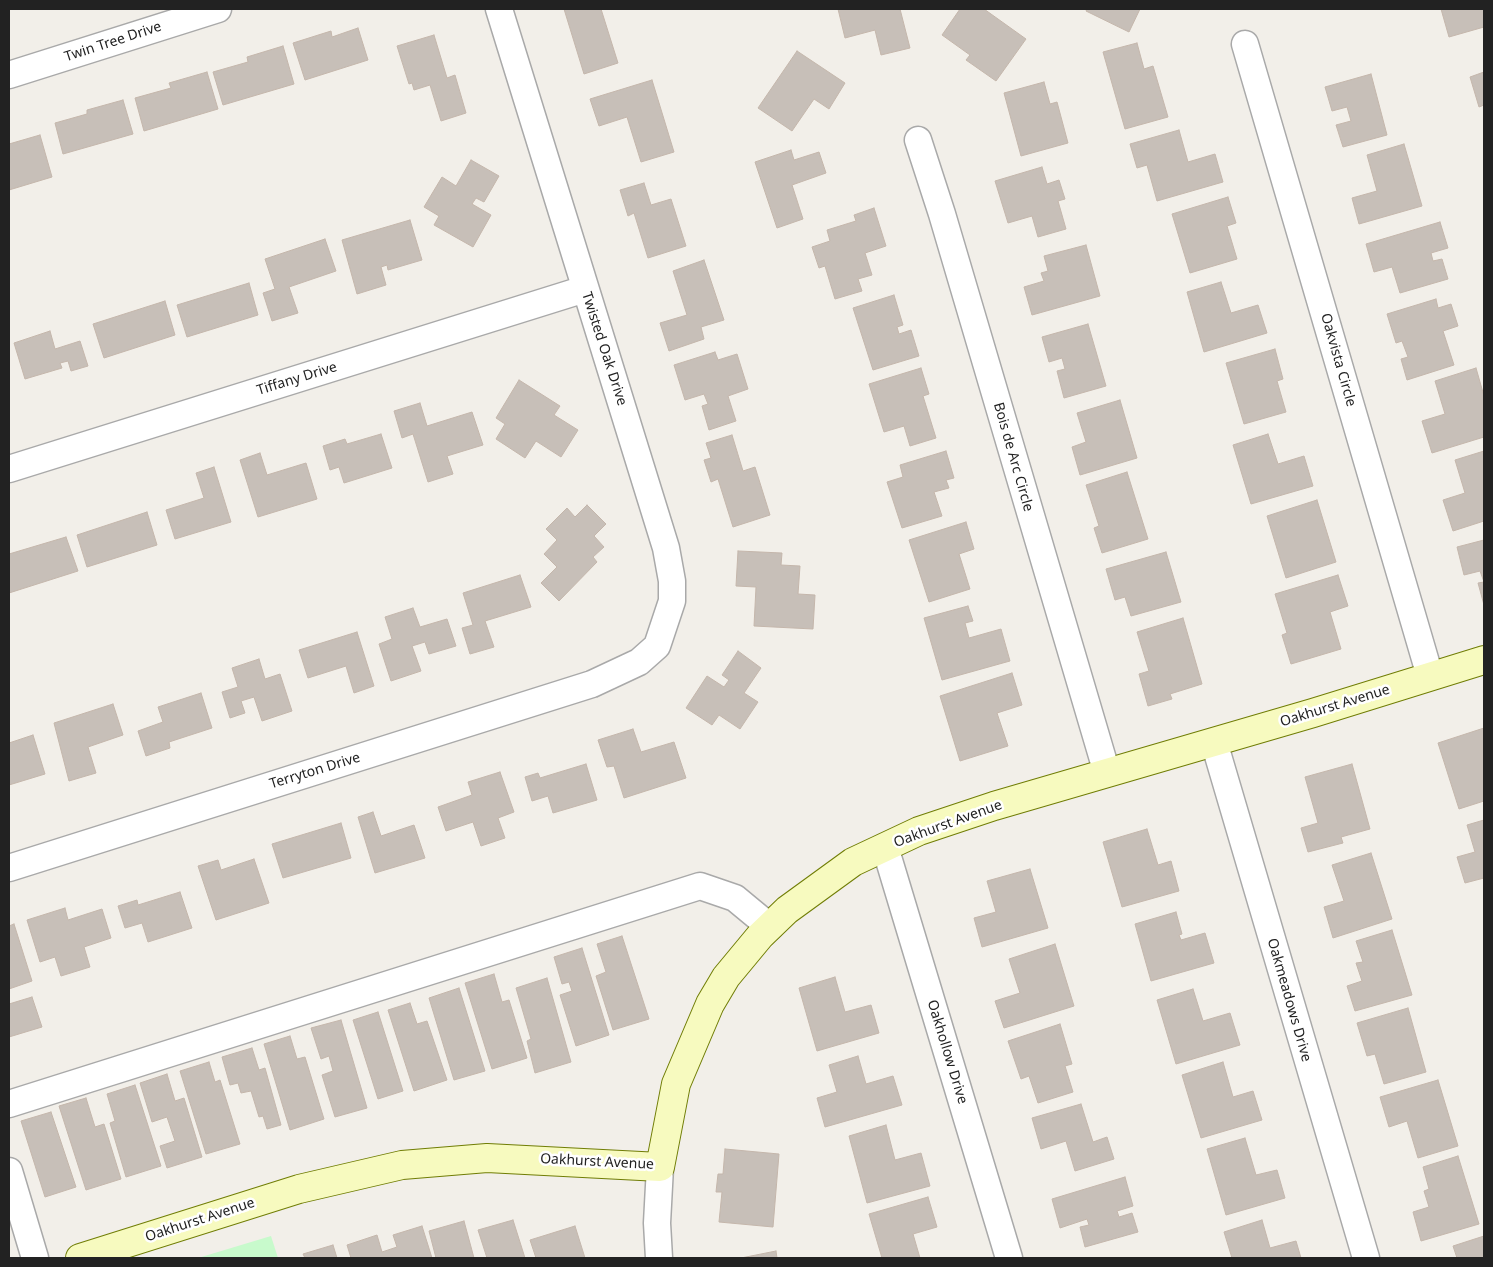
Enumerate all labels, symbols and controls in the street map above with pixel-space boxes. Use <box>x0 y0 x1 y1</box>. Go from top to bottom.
street label: Twin Tree Drive <box>62 18 164 66</box>
street label: Twisted Oak Drive <box>578 290 630 408</box>
street label: Oakvista Circle <box>1317 311 1359 409</box>
street label: Tiffany Drive <box>255 359 339 399</box>
street label: Bois de Arc Circle <box>989 401 1037 513</box>
street label: Oakhurst Avenue <box>1278 681 1392 731</box>
street label: Terryton Drive <box>268 749 362 793</box>
street label: Oakhurst Avenue <box>892 797 1004 851</box>
street label: Oakmeadows Drive <box>1263 936 1315 1064</box>
street label: Oakhollow Drive <box>923 998 971 1106</box>
street label: Oakhurst Avenue <box>540 1151 654 1173</box>
street label: Oakhurst Avenue <box>143 1194 257 1246</box>

